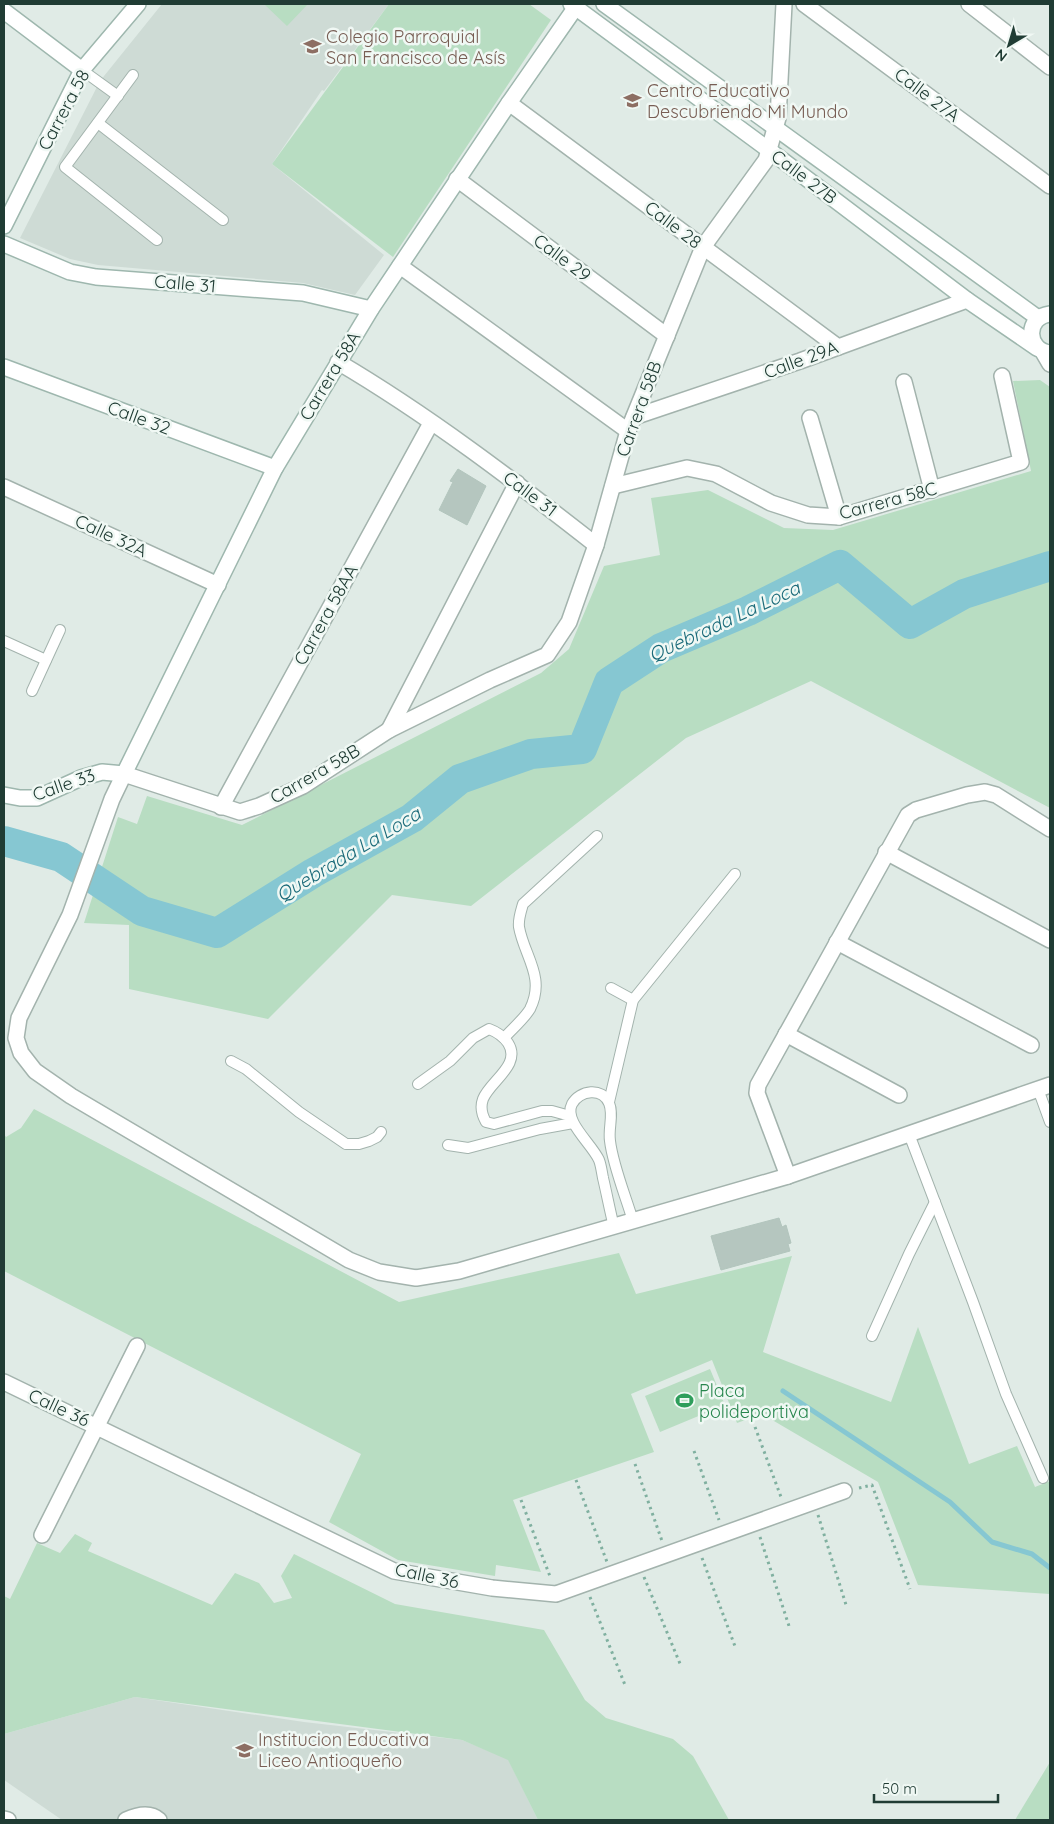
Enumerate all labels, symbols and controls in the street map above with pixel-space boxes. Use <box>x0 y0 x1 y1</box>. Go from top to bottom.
north arrow <box>984 20 1034 70</box>
place label: Colegio Parroquial San Francisco de Asís <box>326 25 506 69</box>
school or university icon: Colegio Parroquial San Francisco de Asís <box>302 37 322 57</box>
text: N <box>991 45 1011 66</box>
street label: Calle 27A <box>890 62 965 127</box>
street label: Carrera 58 <box>33 65 94 154</box>
place label: Centro Educativo Descubriendo Mi Mundo <box>647 79 848 123</box>
school or university icon: Centro Educativo Descubriendo Mi Mundo <box>623 91 643 111</box>
street label: Calle 27B <box>767 144 842 209</box>
street label: Calle 28 <box>640 196 706 254</box>
street label: Calle 29 <box>529 229 596 287</box>
street label: Calle 31 <box>153 269 217 298</box>
street label: Carrera 58A <box>294 327 365 425</box>
street label: Calle 29A <box>760 335 842 384</box>
street label: Carrera 58B <box>611 358 666 460</box>
street label: Calle 32 <box>105 396 174 440</box>
street label: Calle 31 <box>499 466 562 521</box>
street label: Carrera 58C <box>837 476 939 525</box>
street label: Calle 32A <box>72 509 151 562</box>
street label: Carrera 58AA <box>288 560 363 669</box>
water label: Quebrada La Loca <box>644 575 805 667</box>
street label: Carrera 58B <box>266 739 364 809</box>
street label: Calle 33 <box>29 763 98 806</box>
water label: Quebrada La Loca <box>271 801 426 907</box>
place label: Placa polideportiva <box>699 1379 809 1423</box>
street label: Calle 36 <box>25 1383 94 1432</box>
sports icon: Placa polideportiva <box>675 1391 695 1411</box>
street label: Calle 36 <box>393 1558 462 1594</box>
place label: Institucion Educativa Liceo Antioqueño <box>258 1728 429 1772</box>
school or university icon: Institucion Educativa Liceo Antioqueño <box>234 1740 254 1760</box>
scale bar <box>874 1772 998 1804</box>
text: 50 m <box>882 1779 917 1798</box>

